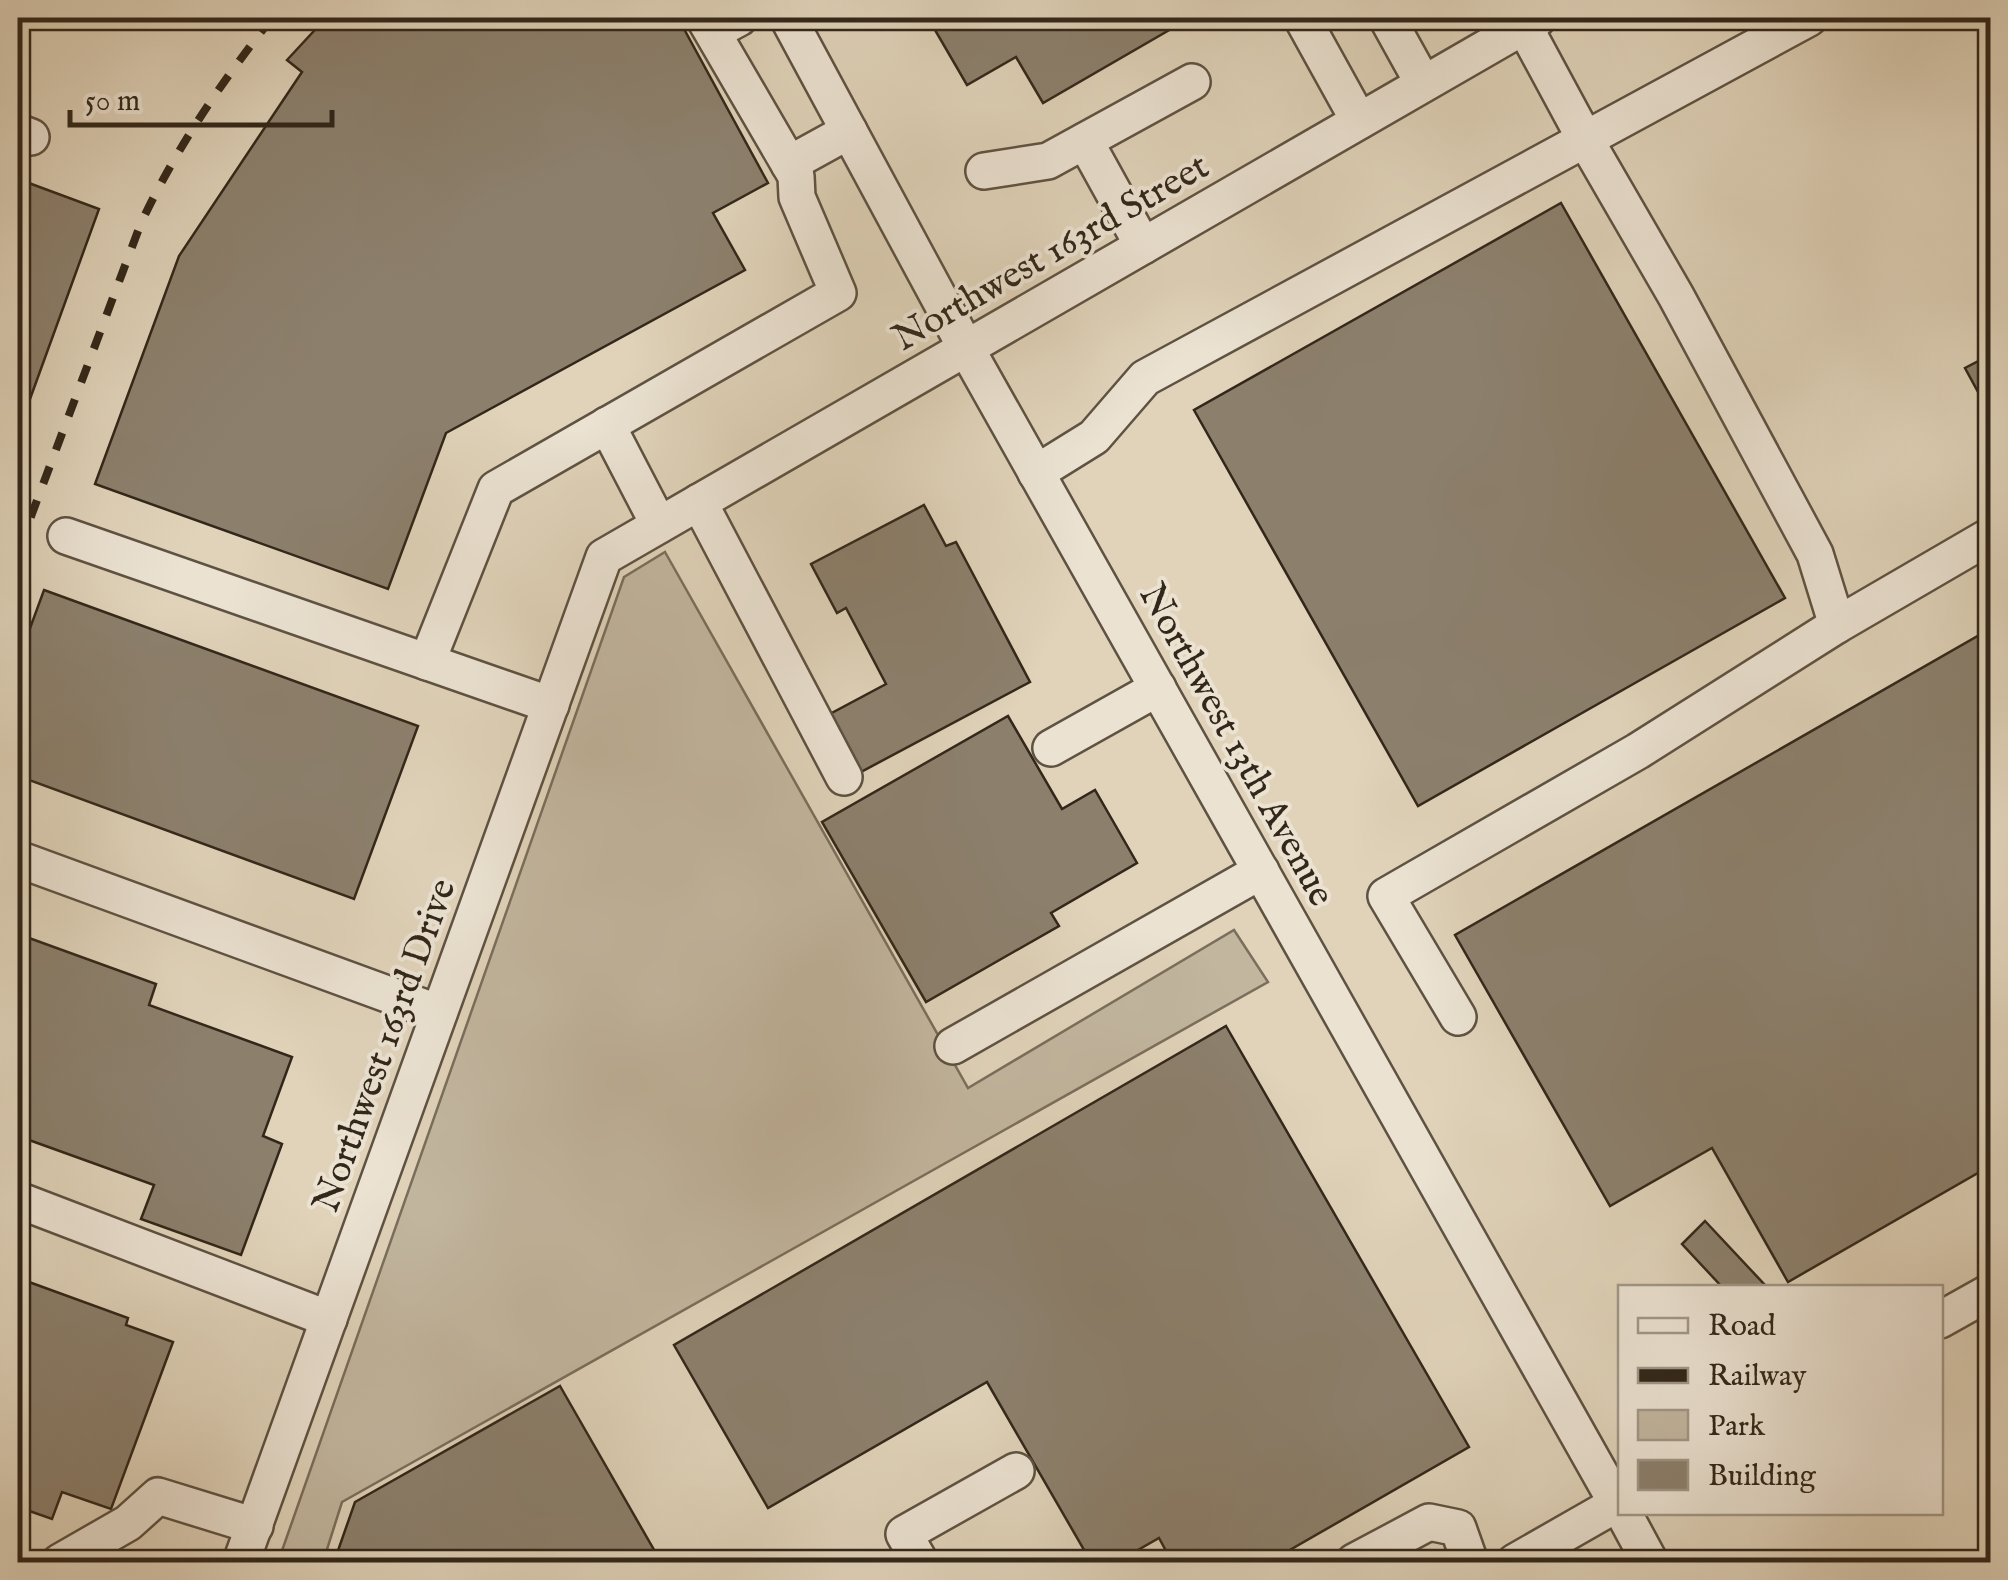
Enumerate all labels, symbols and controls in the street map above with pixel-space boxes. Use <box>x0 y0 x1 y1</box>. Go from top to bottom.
scale bar <box>70 65 332 127</box>
text: 50 m <box>85 83 140 121</box>
street label: Northwest 163rd Street <box>885 144 1218 364</box>
street label: Northwest 13th Avenue <box>1127 576 1344 915</box>
street label: Northwest 163rd Drive <box>303 873 468 1219</box>
legend <box>1618 1285 1943 1515</box>
text: Road <box>1708 1308 1777 1346</box>
text: Railway <box>1708 1358 1807 1396</box>
text: Park <box>1708 1408 1766 1446</box>
text: Building <box>1708 1458 1817 1496</box>

